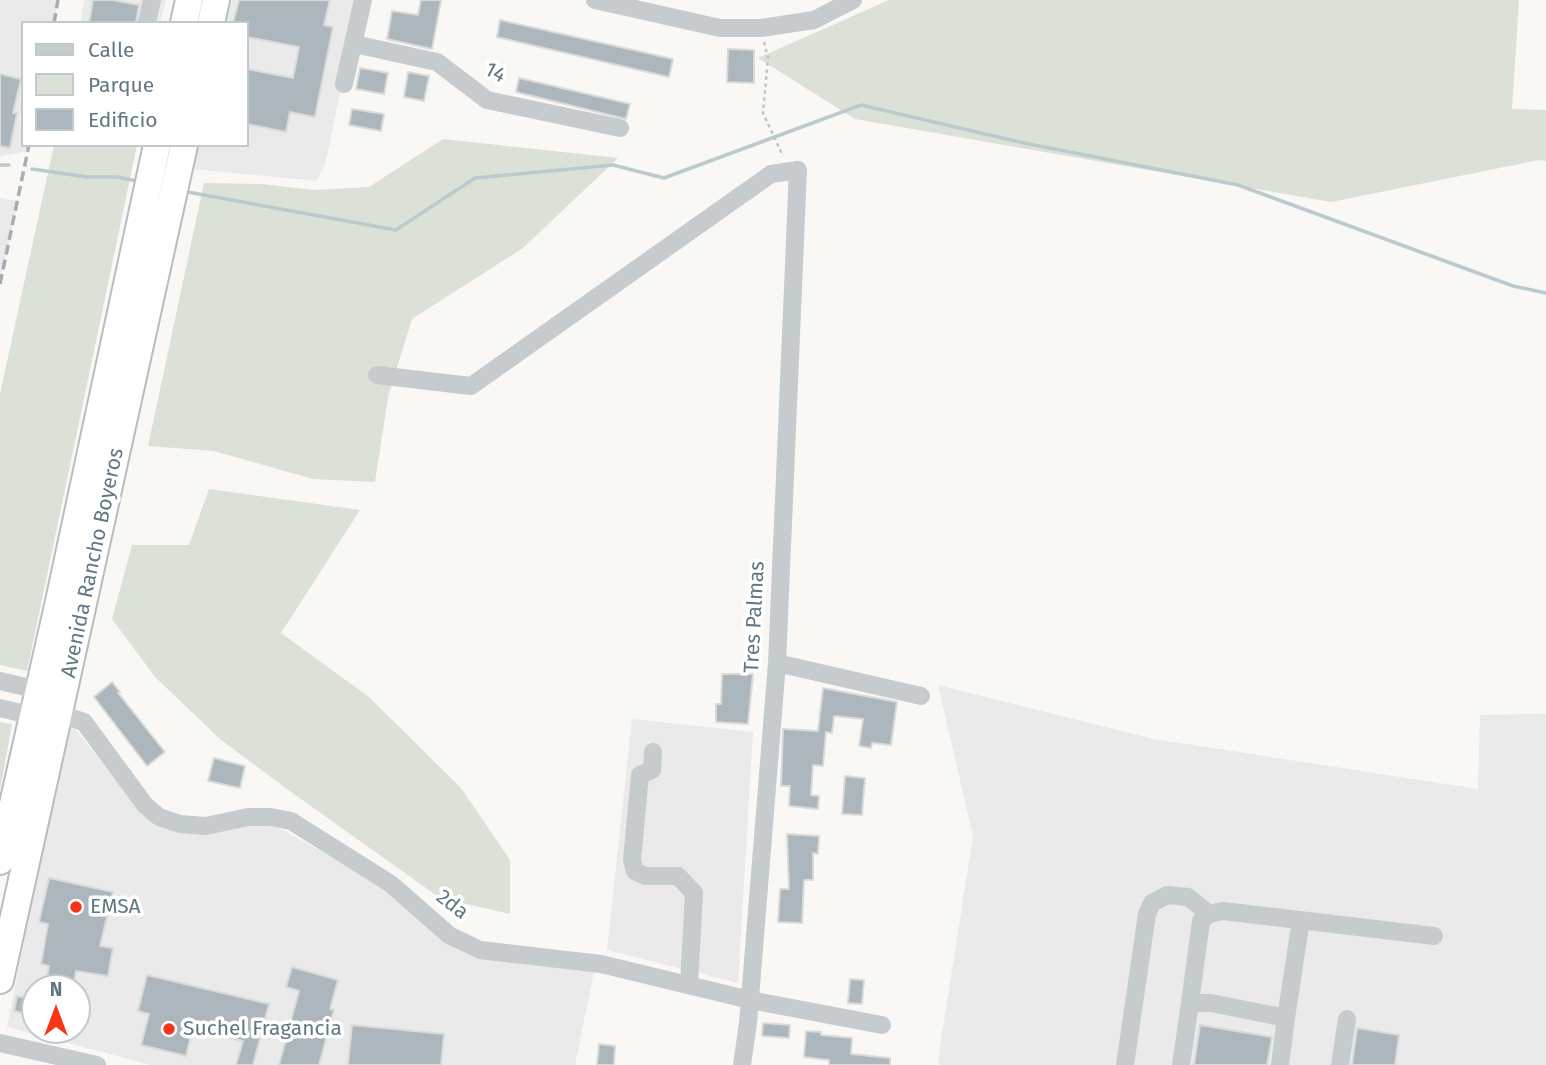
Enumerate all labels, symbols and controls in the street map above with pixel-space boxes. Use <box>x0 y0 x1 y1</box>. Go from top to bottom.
legend <box>21 21 248 147</box>
text: Calle <box>88 37 134 63</box>
street label: 14 <box>480 57 510 89</box>
text: Parque <box>88 72 154 98</box>
text: Edificio <box>88 107 158 133</box>
street label: Avenida Rancho Boyeros <box>56 446 130 680</box>
street label: Tres Palmas <box>739 560 771 674</box>
street label: 2da <box>431 885 473 925</box>
place label: EMSA <box>90 894 141 920</box>
marker: EMSA <box>68 899 84 915</box>
north arrow <box>21 974 91 1044</box>
text: N <box>50 978 62 1001</box>
place label: Suchel Fragancia <box>183 1016 342 1042</box>
marker: Suchel Fragancia <box>161 1021 177 1037</box>

